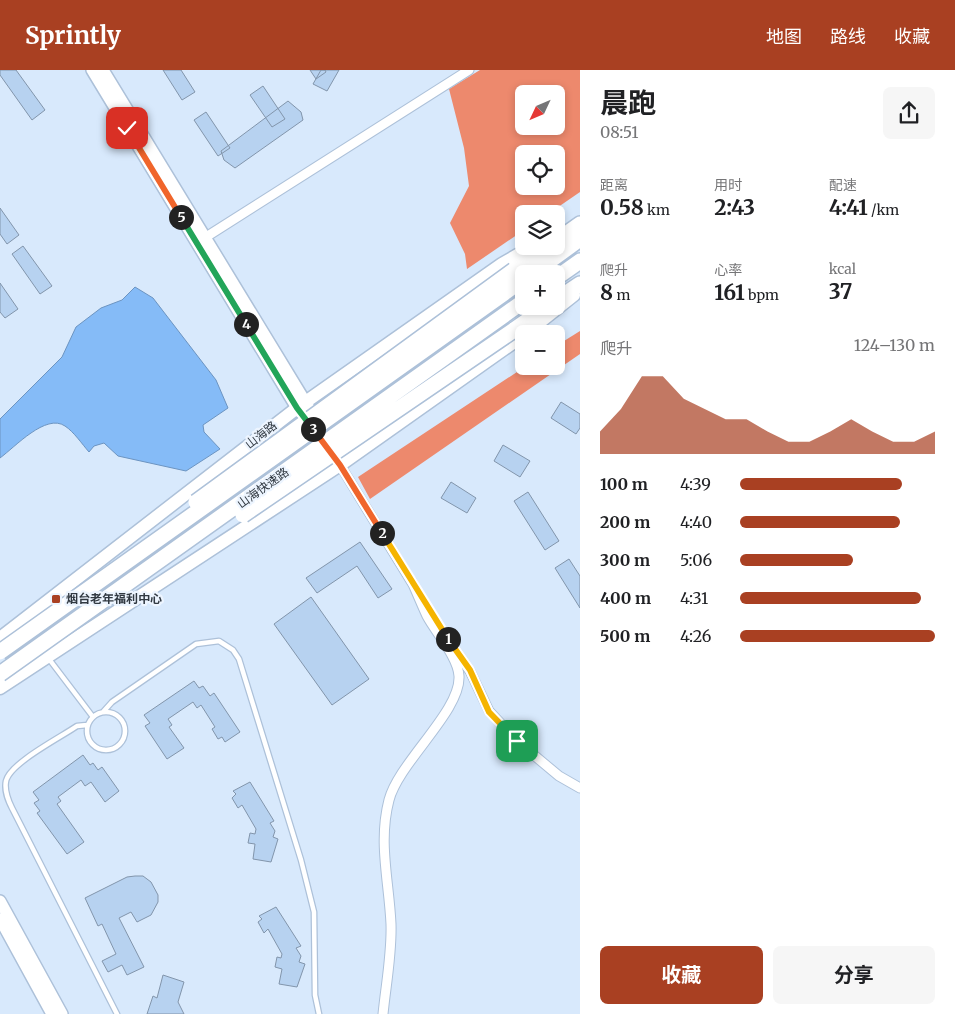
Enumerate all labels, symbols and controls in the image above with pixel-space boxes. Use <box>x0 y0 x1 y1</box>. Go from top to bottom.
text: Sprintly <box>25 20 121 51</box>
text: 地图 <box>766 25 802 48</box>
text: 路线 <box>830 25 866 48</box>
text: 收藏 <box>894 25 930 48</box>
north arrow <box>515 85 565 135</box>
map controls <box>515 85 565 375</box>
text: 晨跑 <box>600 85 656 121</box>
button: share <box>883 87 935 139</box>
pin <box>106 107 148 149</box>
icon: check <box>113 114 141 142</box>
text: 08:51 <box>600 122 639 142</box>
button: locate <box>515 145 565 195</box>
text: 距离 <box>600 176 628 194</box>
text: 用时 <box>714 176 742 194</box>
text: 配速 <box>829 176 857 194</box>
text: 0.58 <box>600 194 644 221</box>
text: 2:43 <box>714 194 755 221</box>
text: 4:41 <box>829 194 868 221</box>
text: km <box>644 201 670 219</box>
text: /km <box>868 201 899 219</box>
pin: 5 <box>168 204 194 230</box>
button: layers <box>515 205 565 255</box>
text: 5 <box>177 208 186 226</box>
text: kcal <box>829 260 856 278</box>
text: 爬升 <box>600 261 628 279</box>
text: 心率 <box>714 261 742 279</box>
button: + <box>515 265 565 315</box>
text: 37 <box>829 278 852 305</box>
text: 8 <box>600 279 613 306</box>
text: 161 <box>714 279 745 306</box>
text: m <box>613 286 630 304</box>
text: bpm <box>745 286 779 304</box>
pin: 4 <box>234 312 258 336</box>
text: 4 <box>242 315 251 333</box>
button: − <box>515 325 565 375</box>
text: 124–130 m <box>854 335 935 355</box>
text: 爬升 <box>600 338 632 358</box>
pin: 3 <box>300 416 326 442</box>
street label: 山海路 <box>242 418 279 452</box>
text: 3 <box>309 420 318 438</box>
street label: 山海快速路 <box>234 464 291 511</box>
text: 100 m <box>600 474 648 494</box>
text: 4:39 <box>680 474 711 494</box>
text: 200 m <box>600 512 650 532</box>
text: 4:40 <box>680 512 712 532</box>
pin: 2 <box>370 520 394 546</box>
text: 2 <box>378 524 387 542</box>
text: 300 m <box>600 550 650 570</box>
text: 5:06 <box>680 550 712 570</box>
text: 400 m <box>600 588 651 608</box>
text: 4:31 <box>680 588 708 608</box>
place label: 烟台老年福利中心 <box>66 591 162 606</box>
marker: 烟台老年福利中心 <box>50 593 62 605</box>
pin: 1 <box>436 626 460 652</box>
text: 500 m <box>600 626 650 646</box>
text: 4:26 <box>680 626 712 646</box>
text: 1 <box>445 630 452 648</box>
pin <box>496 720 538 762</box>
icon: arrive <box>503 727 531 755</box>
button: 收藏 <box>600 946 763 1004</box>
button: 分享 <box>773 946 935 1004</box>

